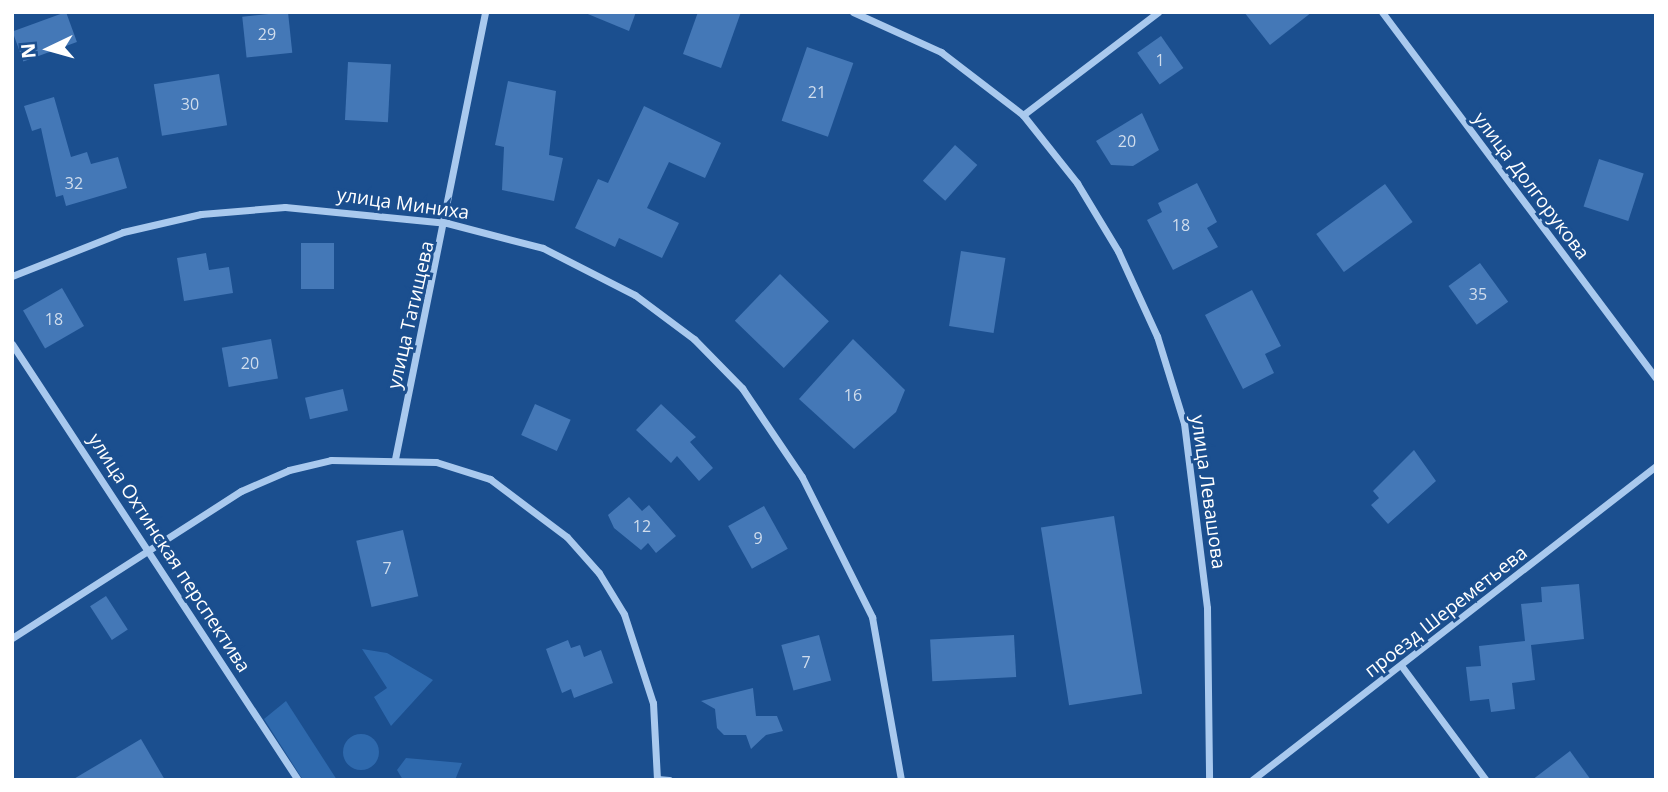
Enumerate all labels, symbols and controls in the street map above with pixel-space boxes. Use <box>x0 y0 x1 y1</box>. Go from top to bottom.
north arrow <box>14 14 84 84</box>
house number: 29 <box>258 24 276 44</box>
text: N <box>14 42 42 60</box>
house number: 1 <box>1155 50 1165 70</box>
house number: 21 <box>808 82 826 102</box>
house number: 30 <box>181 94 199 114</box>
street label: улица Долгорукова <box>1468 108 1594 264</box>
house number: 20 <box>1118 131 1136 151</box>
house number: 32 <box>65 173 83 193</box>
street label: улица Миниха <box>335 183 471 225</box>
house number: 18 <box>1172 215 1190 235</box>
street label: улица Татищева <box>383 239 439 391</box>
house number: 35 <box>1469 284 1487 304</box>
house number: 18 <box>45 309 63 329</box>
house number: 20 <box>241 353 259 373</box>
house number: 16 <box>844 385 862 405</box>
street label: улица Левашова <box>1186 414 1230 570</box>
street label: улица Охтинская перспектива <box>83 429 255 677</box>
house number: 12 <box>633 516 651 536</box>
house number: 9 <box>753 528 763 548</box>
street label: проезд Шереметьева <box>1360 541 1532 683</box>
house number: 7 <box>382 558 392 578</box>
house number: 7 <box>801 652 811 672</box>

